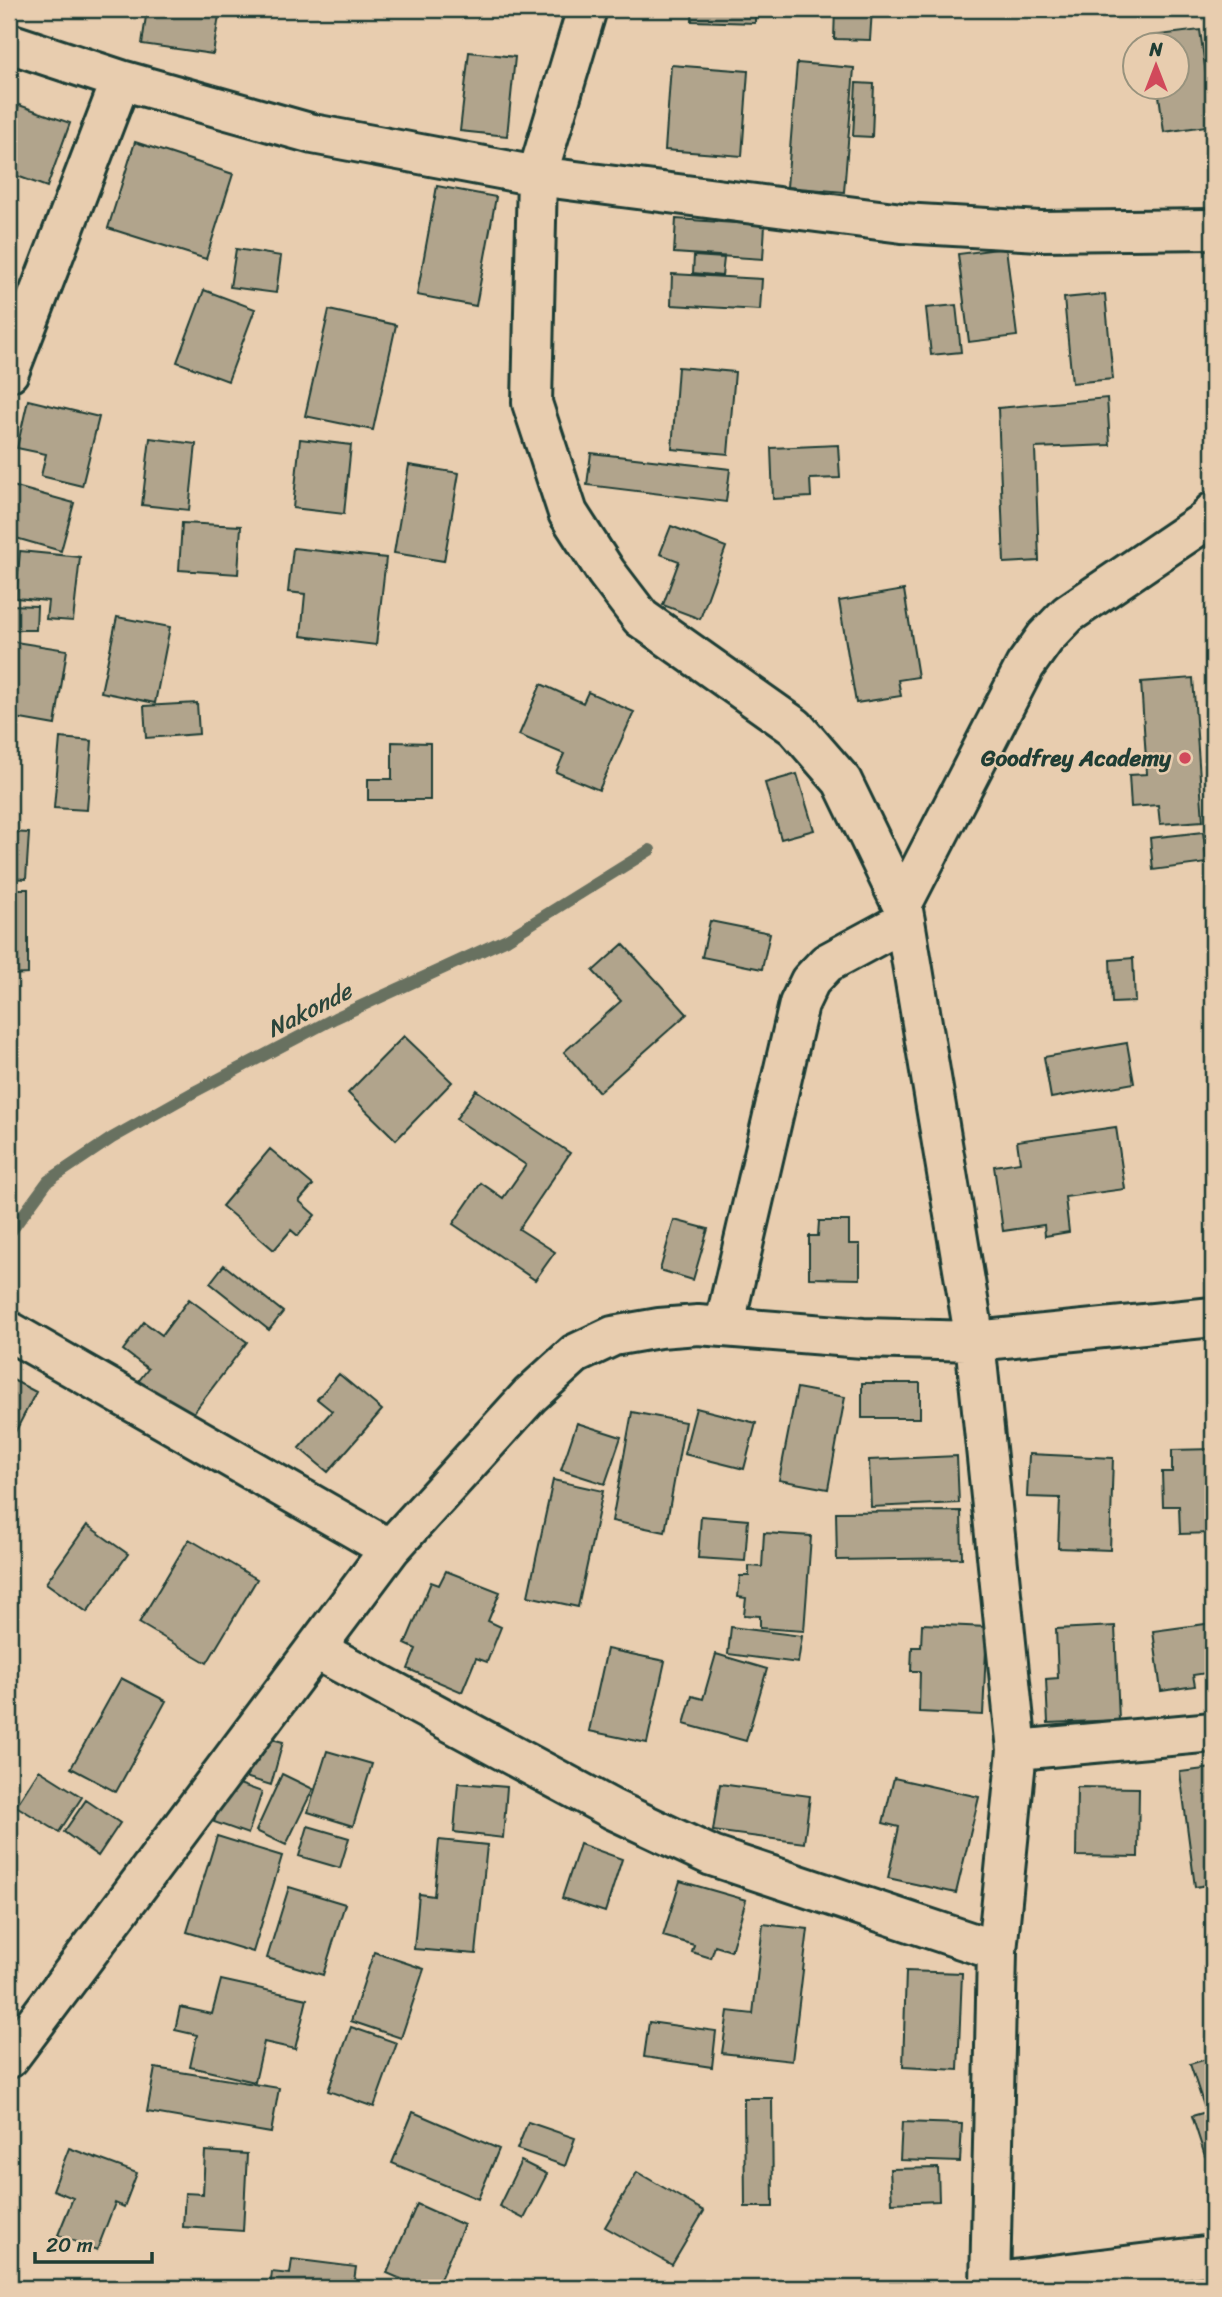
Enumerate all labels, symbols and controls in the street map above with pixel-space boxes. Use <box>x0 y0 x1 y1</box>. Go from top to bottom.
north arrow <box>1120 32 1190 102</box>
text: N <box>1148 33 1163 66</box>
place label: Goodfrey Academy <box>980 738 1172 779</box>
marker: Goodfrey Academy <box>1177 750 1193 766</box>
water label: Nakonde <box>259 970 361 1049</box>
scale bar <box>35 2220 152 2264</box>
text: 20 m <box>46 2226 93 2264</box>

